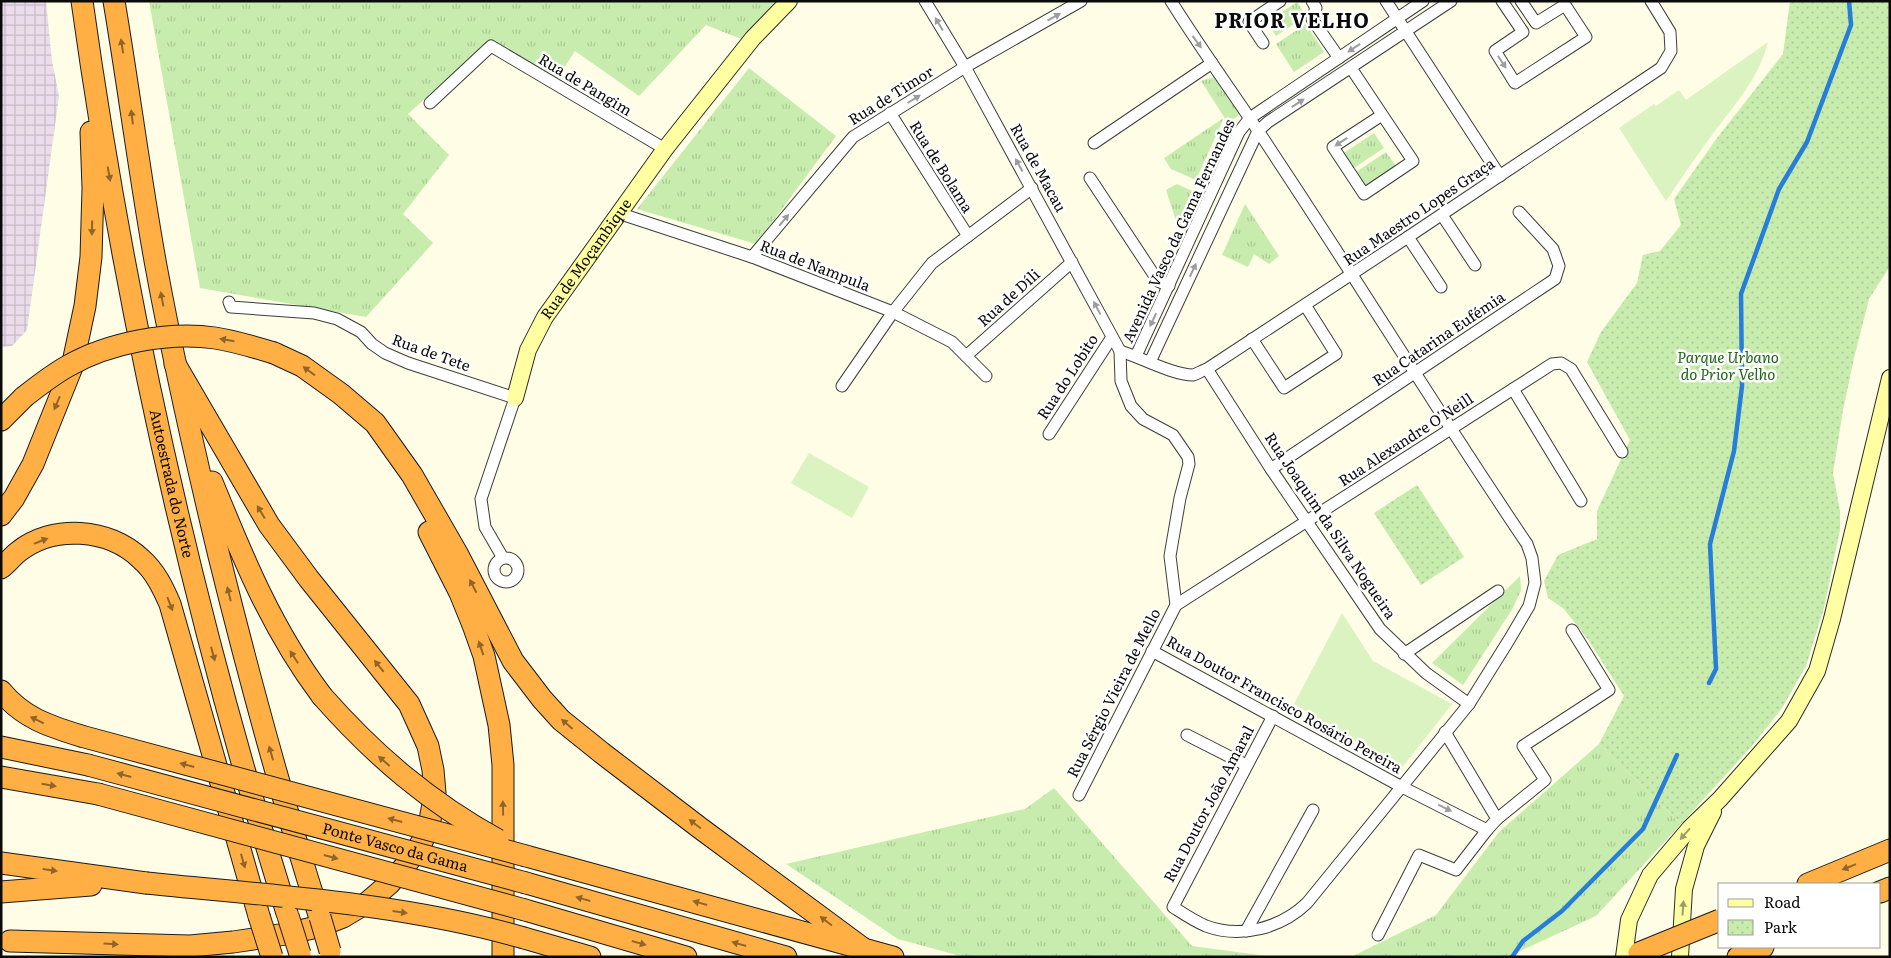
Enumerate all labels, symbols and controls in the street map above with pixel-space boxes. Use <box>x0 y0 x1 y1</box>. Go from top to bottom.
district label: PRIOR VELHO <box>1214 4 1370 34</box>
one-way arrow <box>1047 12 1061 21</box>
one-way arrow <box>934 18 943 31</box>
one-way arrow <box>1192 35 1202 49</box>
one-way arrow <box>117 38 125 54</box>
one-way arrow <box>1347 43 1361 53</box>
street label: Rua de Pangim <box>535 47 637 121</box>
one-way arrow <box>1497 55 1507 69</box>
street label: Rua de Timor <box>843 59 937 130</box>
one-way arrow <box>907 94 920 103</box>
one-way arrow <box>1291 98 1305 107</box>
one-way arrow <box>128 109 136 125</box>
street label: Avenida Vasco da Gama Fernandes <box>1116 115 1240 346</box>
street label: Rua de Bolama <box>905 116 980 217</box>
street label: Rua de Macau <box>1005 119 1073 216</box>
one-way arrow <box>1334 137 1348 147</box>
street label: Rua Maestro Lopes Graça <box>1338 151 1500 270</box>
one-way arrow <box>1015 158 1024 172</box>
one-way arrow <box>105 167 113 183</box>
street label: Rua de Moçambique <box>534 193 636 324</box>
one-way arrow <box>778 214 789 227</box>
one-way arrow <box>87 220 95 236</box>
street label: Rua de Nampula <box>757 233 875 297</box>
street label: Rua de Díli <box>972 263 1044 331</box>
one-way arrow <box>1189 263 1197 277</box>
street label: Rua Catarina Eufémia <box>1367 284 1510 391</box>
one-way arrow <box>158 291 166 306</box>
one-way arrow <box>1092 301 1101 315</box>
one-way arrow <box>1149 313 1157 327</box>
street label: Rua de Tete <box>389 327 474 376</box>
street label: Rua do Lobito <box>1030 329 1103 424</box>
one-way arrow <box>219 335 235 343</box>
park label: Parque Urbano do Prior Velho <box>1677 345 1779 385</box>
one-way arrow <box>302 366 316 376</box>
street label: Rua Alexandre O'Neill <box>1333 386 1477 491</box>
one-way arrow <box>53 396 61 411</box>
street label: Autoestrada do Norte <box>145 407 201 560</box>
street label: Rua Joaquim da Silva Nogueira <box>1260 427 1403 624</box>
one-way arrow <box>257 505 266 518</box>
one-way arrow <box>33 536 48 544</box>
one-way arrow <box>469 578 477 593</box>
one-way arrow <box>225 587 233 602</box>
one-way arrow <box>166 597 174 612</box>
street label: Rua Sérgio Vieira de Mello <box>1060 603 1166 781</box>
street label: Rua Doutor Francisco Rosário Pereira <box>1163 629 1408 779</box>
one-way arrow <box>477 640 485 655</box>
one-way arrow <box>209 646 217 661</box>
one-way arrow <box>289 650 299 663</box>
one-way arrow <box>374 660 385 673</box>
one-way arrow <box>30 716 44 724</box>
one-way arrow <box>560 719 573 730</box>
street label: Rua Doutor João Amaral <box>1157 721 1259 886</box>
one-way arrow <box>266 745 274 760</box>
one-way arrow <box>379 755 391 767</box>
one-way arrow <box>180 760 195 768</box>
one-way arrow <box>117 771 132 779</box>
one-way arrow <box>42 782 58 790</box>
one-way arrow <box>499 800 507 816</box>
one-way arrow <box>1438 803 1453 812</box>
street label: Ponte Vasco da Gama <box>320 816 472 877</box>
one-way arrow <box>387 816 402 824</box>
one-way arrow <box>688 819 702 829</box>
one-way arrow <box>1680 827 1691 840</box>
one-way arrow <box>324 853 339 861</box>
one-way arrow <box>240 854 248 869</box>
one-way arrow <box>1842 864 1856 872</box>
one-way arrow <box>42 866 58 874</box>
legend <box>1718 883 1881 948</box>
text: Road <box>1764 890 1800 913</box>
one-way arrow <box>575 894 590 902</box>
one-way arrow <box>693 899 708 907</box>
one-way arrow <box>1680 900 1688 916</box>
one-way arrow <box>393 908 409 916</box>
one-way arrow <box>820 915 833 926</box>
text: Park <box>1764 915 1798 938</box>
one-way arrow <box>631 939 646 947</box>
one-way arrow <box>731 939 746 947</box>
one-way arrow <box>103 940 119 948</box>

